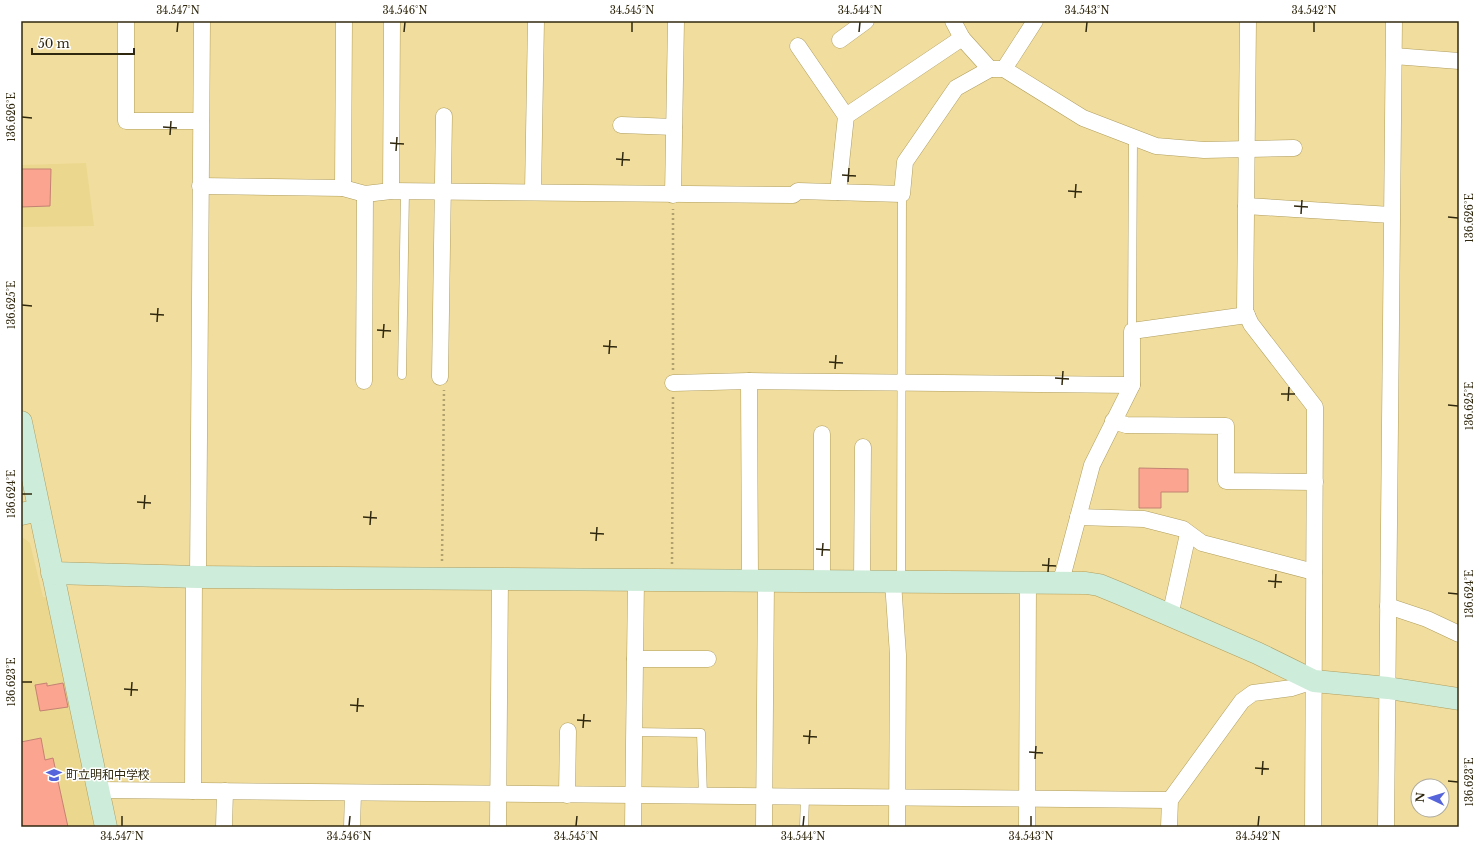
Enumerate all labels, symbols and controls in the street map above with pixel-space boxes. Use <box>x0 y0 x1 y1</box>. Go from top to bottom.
text: 34.547°N <box>156 4 200 17</box>
text: 34.546°N <box>382 4 428 17</box>
text: 34.545°N <box>610 4 654 17</box>
text: 34.544°N <box>838 4 882 17</box>
text: 34.543°N <box>1065 4 1109 17</box>
text: 34.542°N <box>1292 4 1336 17</box>
scale bar <box>32 30 134 56</box>
text: 50 m <box>38 36 70 51</box>
text: 136.626°E <box>5 92 18 142</box>
text: 136.626°E <box>1463 193 1476 243</box>
text: 136.625°E <box>5 281 18 329</box>
text: 136.625°E <box>1463 382 1476 430</box>
text: 136.624°E <box>5 470 18 518</box>
text: 136.624°E <box>1463 570 1476 618</box>
text: 136.623°E <box>5 657 18 707</box>
text: 136.623°E <box>1463 757 1476 807</box>
school or university icon: 町立明和中学校 <box>45 766 63 784</box>
place label: 町立明和中学校 <box>66 767 150 782</box>
north arrow <box>1410 778 1450 818</box>
text: N <box>1413 791 1427 803</box>
text: 34.547°N <box>100 830 144 843</box>
text: 34.546°N <box>326 830 372 843</box>
text: 34.545°N <box>554 830 598 843</box>
text: 34.544°N <box>781 830 825 843</box>
text: 34.543°N <box>1009 830 1053 843</box>
text: 34.542°N <box>1236 830 1280 843</box>

